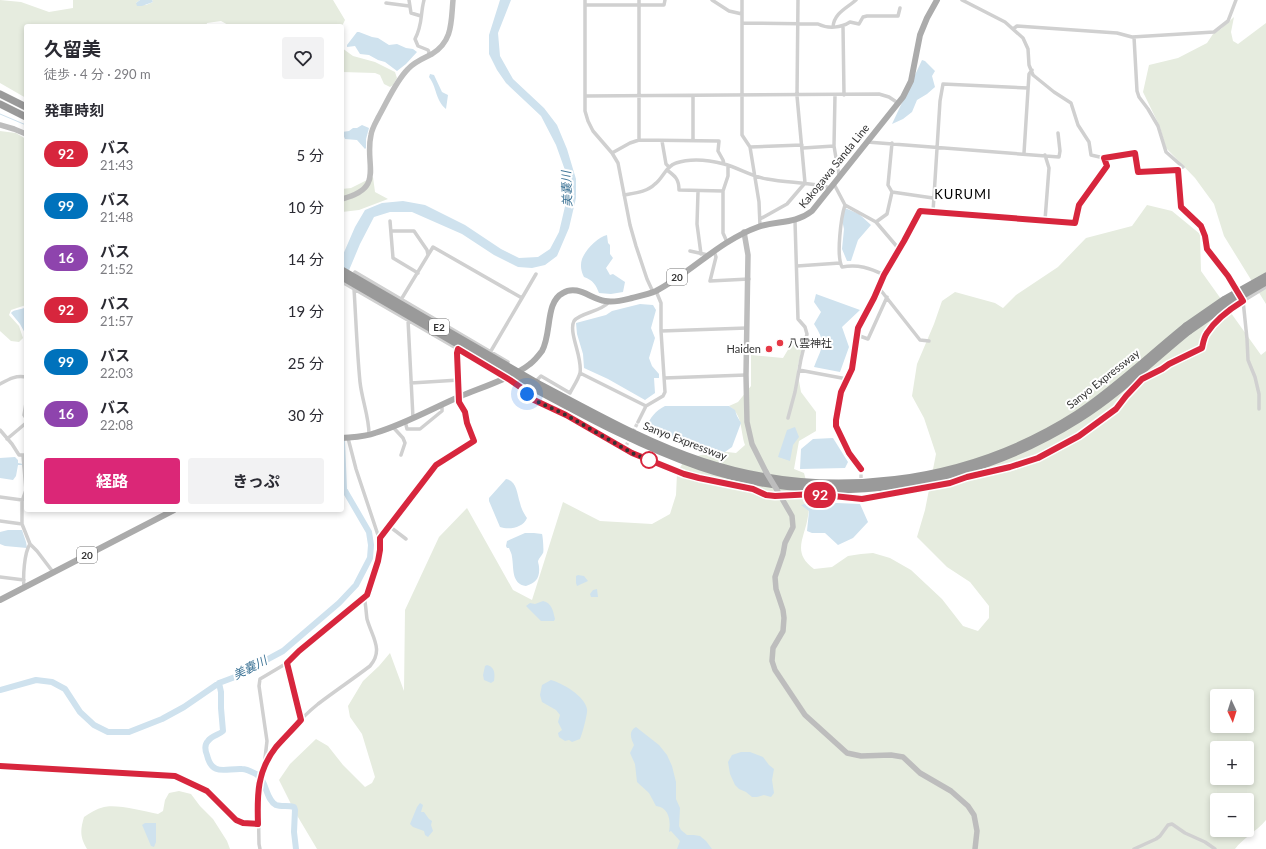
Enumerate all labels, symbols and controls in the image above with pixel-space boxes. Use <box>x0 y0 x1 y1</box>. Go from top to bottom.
text: 久留美 <box>44 37 101 60</box>
button: heart <box>282 37 324 79</box>
text: 徒歩 · 4 分 · 290 m <box>44 66 151 82</box>
text: 発車時刻 <box>44 101 104 119</box>
street label: Kakogawa Sanda Line <box>796 121 872 210</box>
text: バス <box>100 138 130 156</box>
text: 92 <box>58 145 74 162</box>
text: 5 分 <box>296 146 324 164</box>
text: 21:43 <box>100 157 133 173</box>
water label: 美嚢川 <box>558 169 575 207</box>
district label: KURUMI <box>934 186 992 202</box>
text: バス <box>100 190 130 208</box>
text: 99 <box>58 197 74 214</box>
text: 10 分 <box>288 198 324 216</box>
text: 21:48 <box>100 209 133 225</box>
text: バス <box>100 242 130 260</box>
text: 16 <box>58 249 74 266</box>
text: 14 分 <box>288 250 324 268</box>
text: 21:52 <box>100 261 133 277</box>
road number: 20 <box>667 269 687 285</box>
text: バス <box>100 294 130 312</box>
text: 92 <box>58 301 74 318</box>
text: 19 分 <box>288 302 324 320</box>
text: 21:57 <box>100 313 133 329</box>
road number: E2 <box>429 319 449 335</box>
place label: 八雲神社 <box>788 336 832 349</box>
marker: 八雲神社 <box>775 338 785 348</box>
place label: Haiden <box>727 342 761 355</box>
marker: Haiden <box>764 344 774 354</box>
text: バス <box>100 346 130 364</box>
street label: Sanyo Expressway <box>1064 346 1142 411</box>
text: 99 <box>58 353 74 370</box>
text: 25 分 <box>288 354 324 372</box>
text: 22:03 <box>100 365 133 381</box>
your location <box>517 384 537 404</box>
text: バス <box>100 398 130 416</box>
text: 16 <box>58 405 74 422</box>
text: 30 分 <box>288 406 324 424</box>
text: 22:08 <box>100 417 133 433</box>
street label: Sanyo Expressway <box>641 419 729 463</box>
unlabelled marker <box>640 451 658 469</box>
button: 経路 <box>44 458 180 504</box>
button: きっぷ <box>188 458 324 504</box>
line badge: 92 <box>802 482 838 508</box>
text: 92 <box>812 486 828 503</box>
road number: 20 <box>77 547 97 563</box>
water label: 美嚢川 <box>230 652 271 682</box>
north arrow <box>1210 689 1254 733</box>
map controls <box>1210 689 1254 837</box>
button: + <box>1210 741 1254 785</box>
button: − <box>1210 793 1254 837</box>

